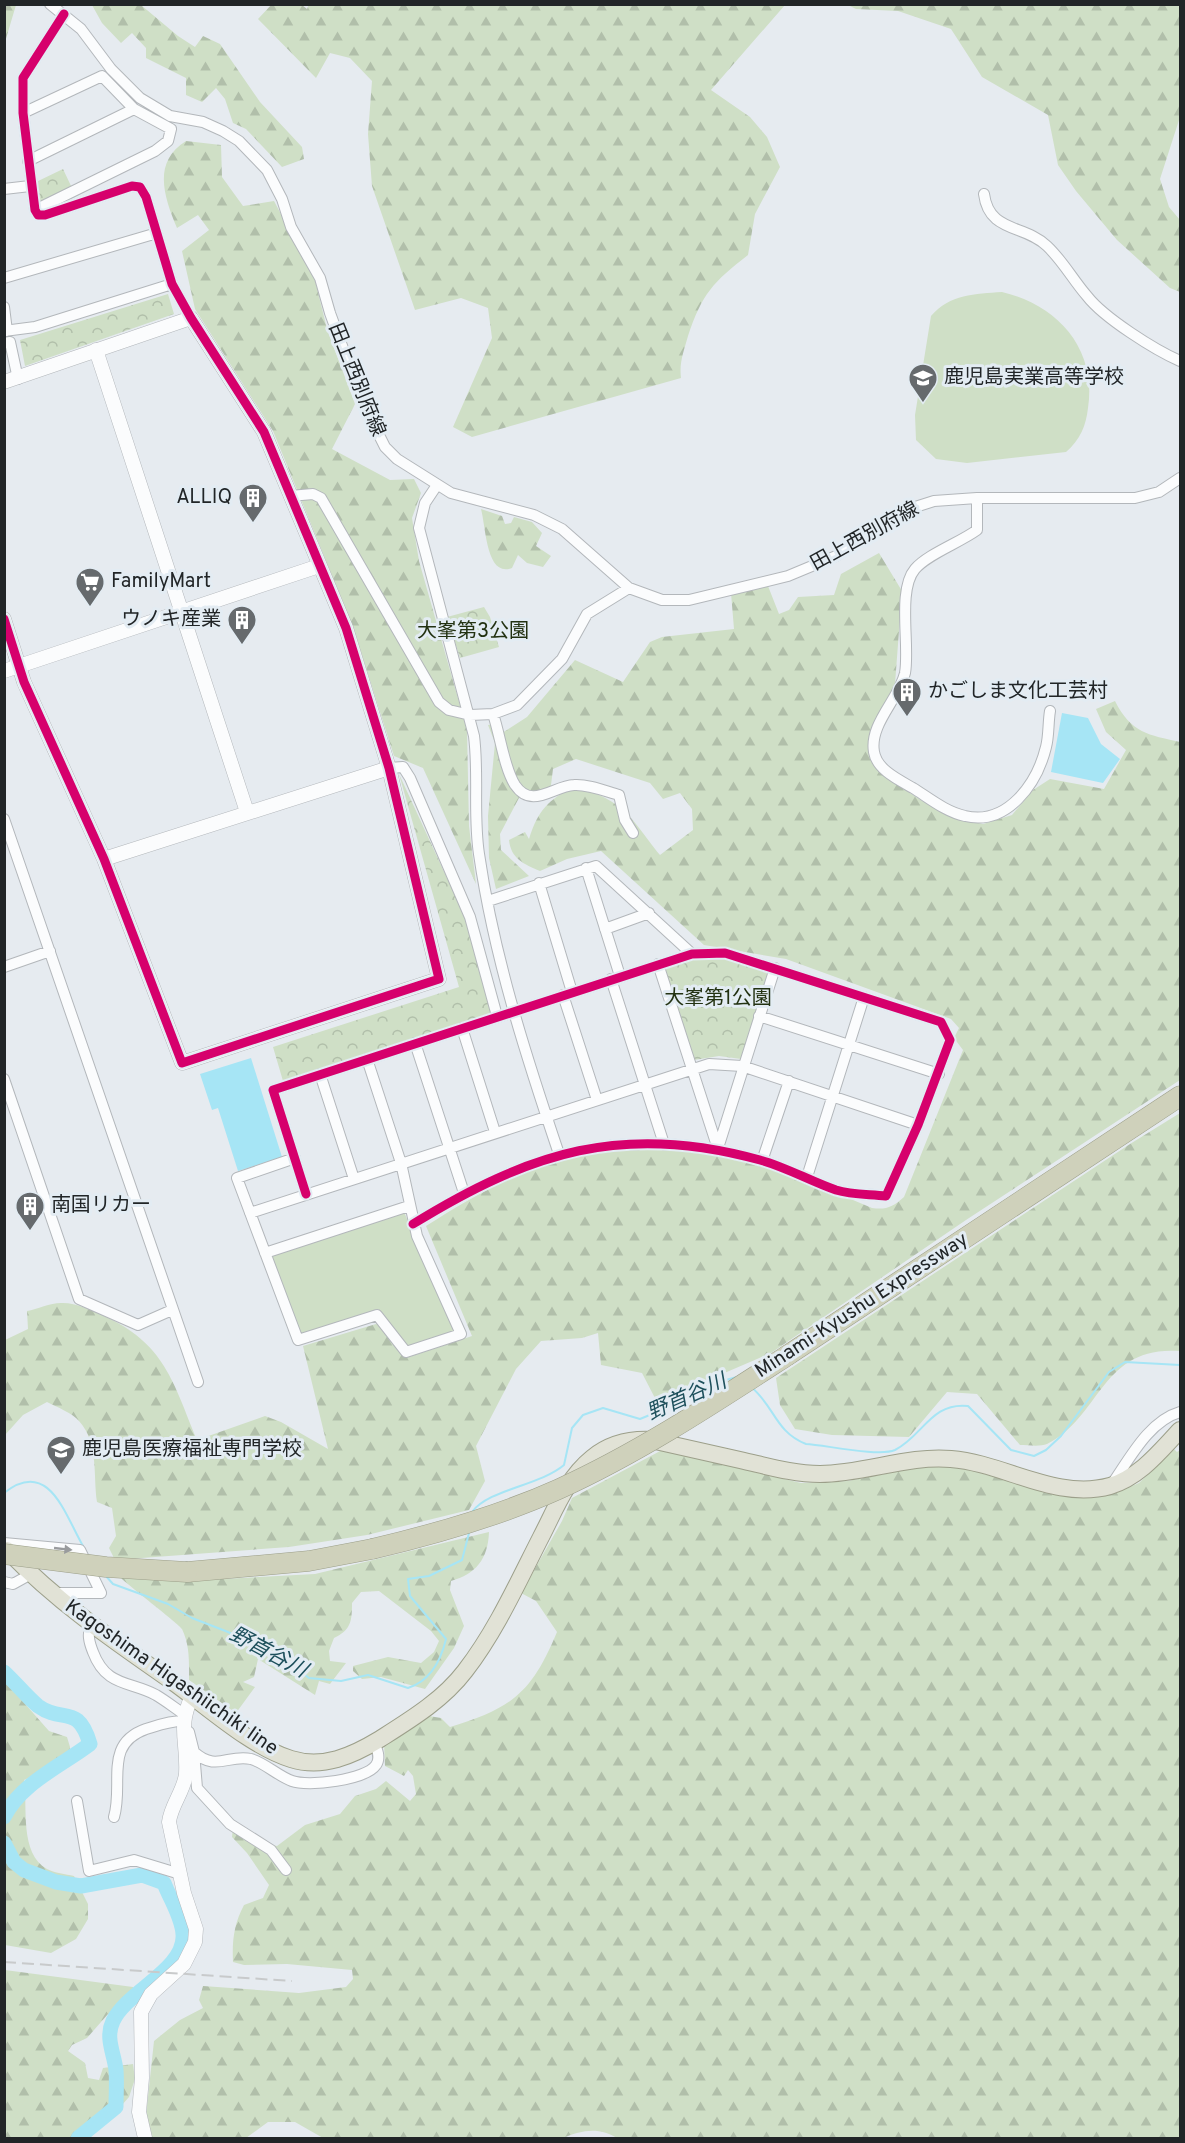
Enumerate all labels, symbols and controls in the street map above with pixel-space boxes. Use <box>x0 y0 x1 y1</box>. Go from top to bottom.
street label: 田上西別府線 <box>321 319 391 441</box>
school or university icon: 鹿児島実業高等学校 <box>907 362 939 404</box>
place label: 鹿児島実業高等学校 <box>944 365 1124 391</box>
building icon: ALLIQ <box>237 482 269 524</box>
place label: ALLIQ <box>176 485 232 511</box>
street label: 田上西別府線 <box>806 497 924 577</box>
supermarket icon: FamilyMart <box>74 566 106 608</box>
place label: FamilyMart <box>111 569 211 595</box>
building icon: ウノキ産業 <box>226 604 258 646</box>
place label: ウノキ産業 <box>121 607 221 633</box>
park label: 大峯第3公園 <box>417 619 529 645</box>
building icon: かごしま文化工芸村 <box>891 676 923 718</box>
place label: かごしま文化工芸村 <box>928 679 1108 705</box>
park label: 大峯第1公園 <box>664 986 772 1012</box>
building icon: 南国リカー <box>14 1190 46 1232</box>
place label: 南国リカー <box>51 1193 151 1219</box>
street label: Minami-Kyushu Expressway <box>750 1227 974 1385</box>
water label: 野首谷川 <box>643 1368 733 1427</box>
school or university icon: 鹿児島医療福祉専門学校 <box>45 1434 77 1476</box>
place label: 鹿児島医療福祉専門学校 <box>82 1437 302 1463</box>
one-way arrow <box>53 1544 72 1554</box>
street label: Kagoshima Higashiichiki line <box>59 1594 283 1762</box>
water label: 野首谷川 <box>225 1621 313 1686</box>

